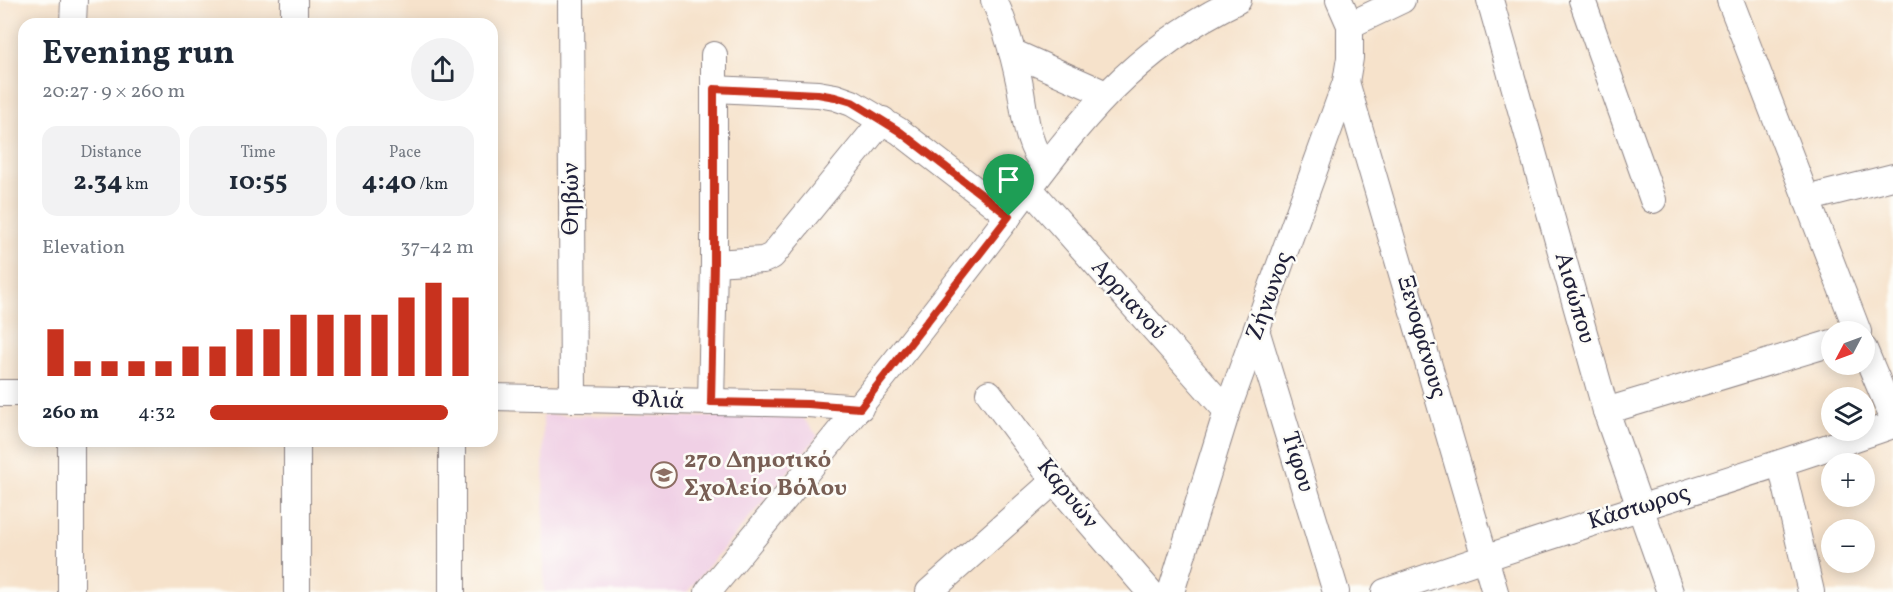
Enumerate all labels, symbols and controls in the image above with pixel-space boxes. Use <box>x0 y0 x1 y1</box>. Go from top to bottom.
text: Evening run <box>42 32 235 78</box>
button: share <box>411 38 474 101</box>
text: 20:27 · 9 × 260 m <box>42 78 185 106</box>
text: Distance <box>80 142 142 164</box>
text: Time <box>240 142 276 164</box>
text: Pace <box>389 142 421 164</box>
pin <box>983 154 1034 216</box>
street label: Θηβών <box>555 162 589 235</box>
icon: arrive <box>992 163 1025 196</box>
text: 2.34 <box>73 164 123 200</box>
text: 10:55 <box>229 164 287 200</box>
text: 4:40 <box>362 164 416 200</box>
text: km <box>123 174 149 196</box>
text: /km <box>416 174 448 196</box>
text: Elevation <box>42 234 125 262</box>
text: 37–42 m <box>400 234 474 262</box>
street label: Ζήνωνος <box>1238 247 1302 345</box>
street label: Αισώπου <box>1545 248 1603 348</box>
street label: Αρριανού <box>1082 252 1174 348</box>
street label: Ξενοφάνους <box>1387 272 1455 402</box>
north arrow <box>1821 321 1875 375</box>
map controls <box>1821 321 1875 573</box>
street label: Φλιά <box>631 383 685 419</box>
button: layers <box>1821 387 1875 441</box>
text: 260 m <box>42 399 99 427</box>
text: 4:32 <box>138 399 176 427</box>
street label: Τίφου <box>1272 427 1322 497</box>
place label: 27ο Δημοτικό Σχολείο Βόλου <box>684 444 847 506</box>
street label: Καρυών <box>1028 451 1106 537</box>
button: + <box>1821 453 1875 507</box>
school or university icon: 27ο Δημοτικό Σχολείο Βόλου <box>649 460 679 490</box>
street label: Κάστωρος <box>1584 476 1694 540</box>
button: − <box>1821 519 1875 573</box>

